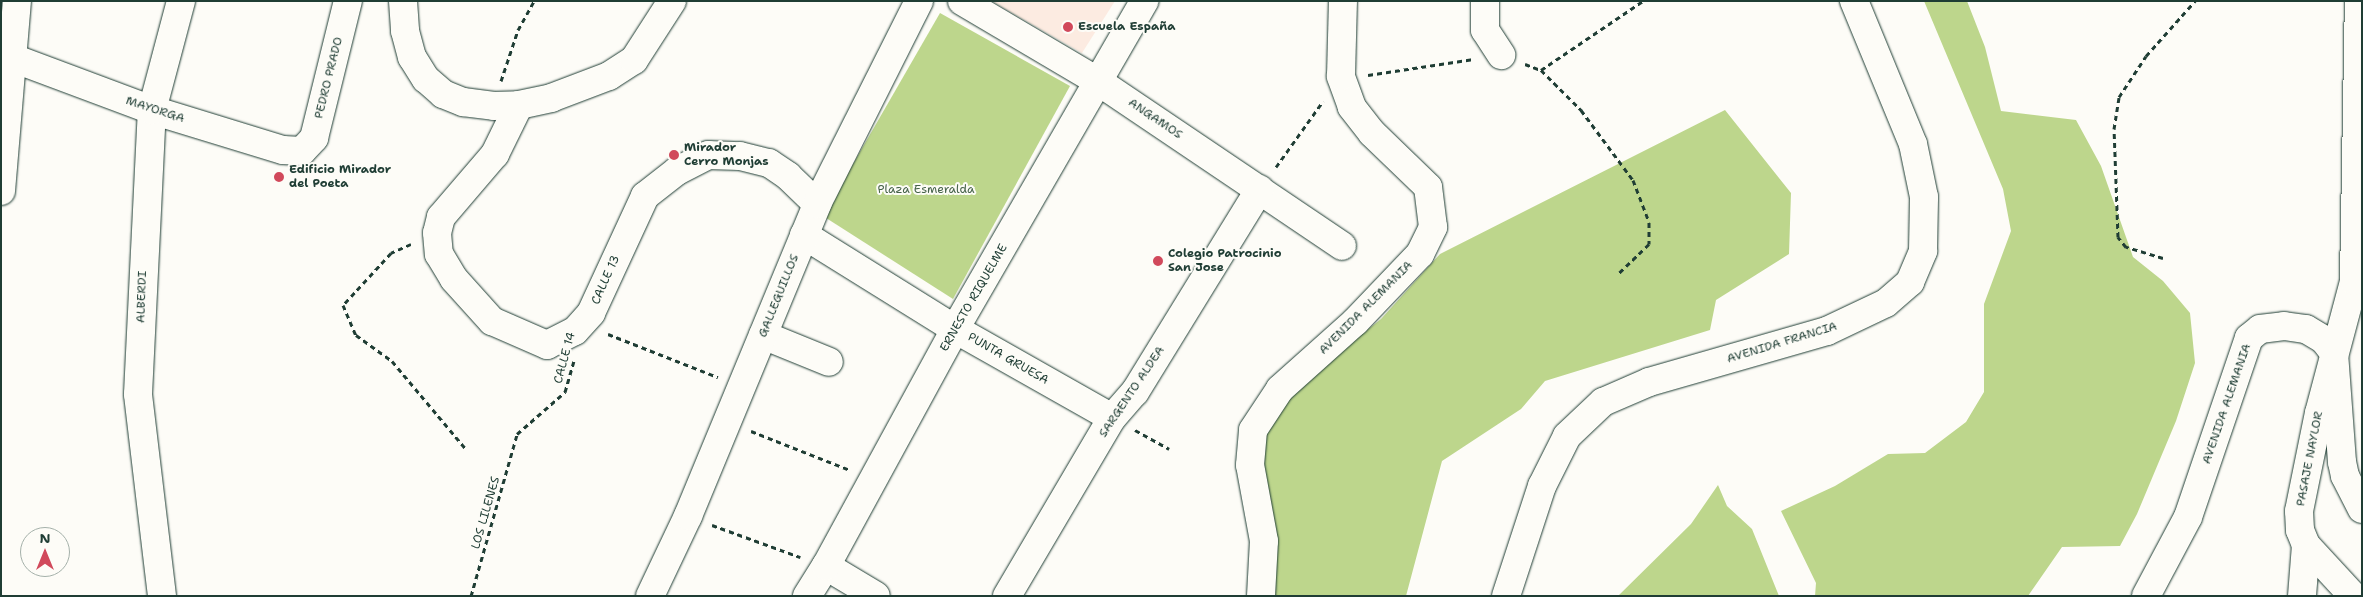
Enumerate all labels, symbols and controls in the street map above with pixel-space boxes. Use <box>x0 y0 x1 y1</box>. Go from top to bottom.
place label: Escuela España <box>1078 20 1175 34</box>
marker: Escuela España <box>1062 21 1074 33</box>
street label: PEDRO PRADO <box>312 36 346 120</box>
street label: MAYORGA <box>124 94 186 126</box>
street label: ANGAMOS <box>1125 96 1185 142</box>
place label: Mirador Cerro Monjas <box>684 141 769 169</box>
marker: Mirador Cerro Monjas <box>668 149 680 161</box>
place label: Edificio Mirador del Poeta <box>289 163 391 191</box>
marker: Edificio Mirador del Poeta <box>273 171 285 183</box>
park label: Plaza Esmeralda <box>877 183 975 197</box>
street label: ERNESTO RIQUELME <box>937 242 1011 354</box>
place label: Colegio Patrocinio San Jose <box>1168 247 1281 275</box>
street label: GALLEGUILLOS <box>756 252 802 340</box>
street label: CALLE 13 <box>589 253 623 307</box>
marker: Colegio Patrocinio San Jose <box>1152 255 1164 267</box>
street label: AVENIDA ALEMANIA <box>1316 258 1416 358</box>
street label: ALBERDI <box>134 271 150 323</box>
street label: AVENIDA FRANCIA <box>1725 319 1839 367</box>
street label: PUNTA GRUESA <box>965 330 1051 388</box>
street label: CALLE 14 <box>551 331 579 385</box>
street label: AVENIDA ALEMANIA <box>2200 342 2254 466</box>
street label: SARGENTO ALDEA <box>1096 344 1168 440</box>
street label: PASAJE NAYLOR <box>2294 410 2326 508</box>
street label: LOS LILENES <box>469 475 503 551</box>
north arrow <box>20 527 70 577</box>
text: N <box>39 529 51 547</box>

